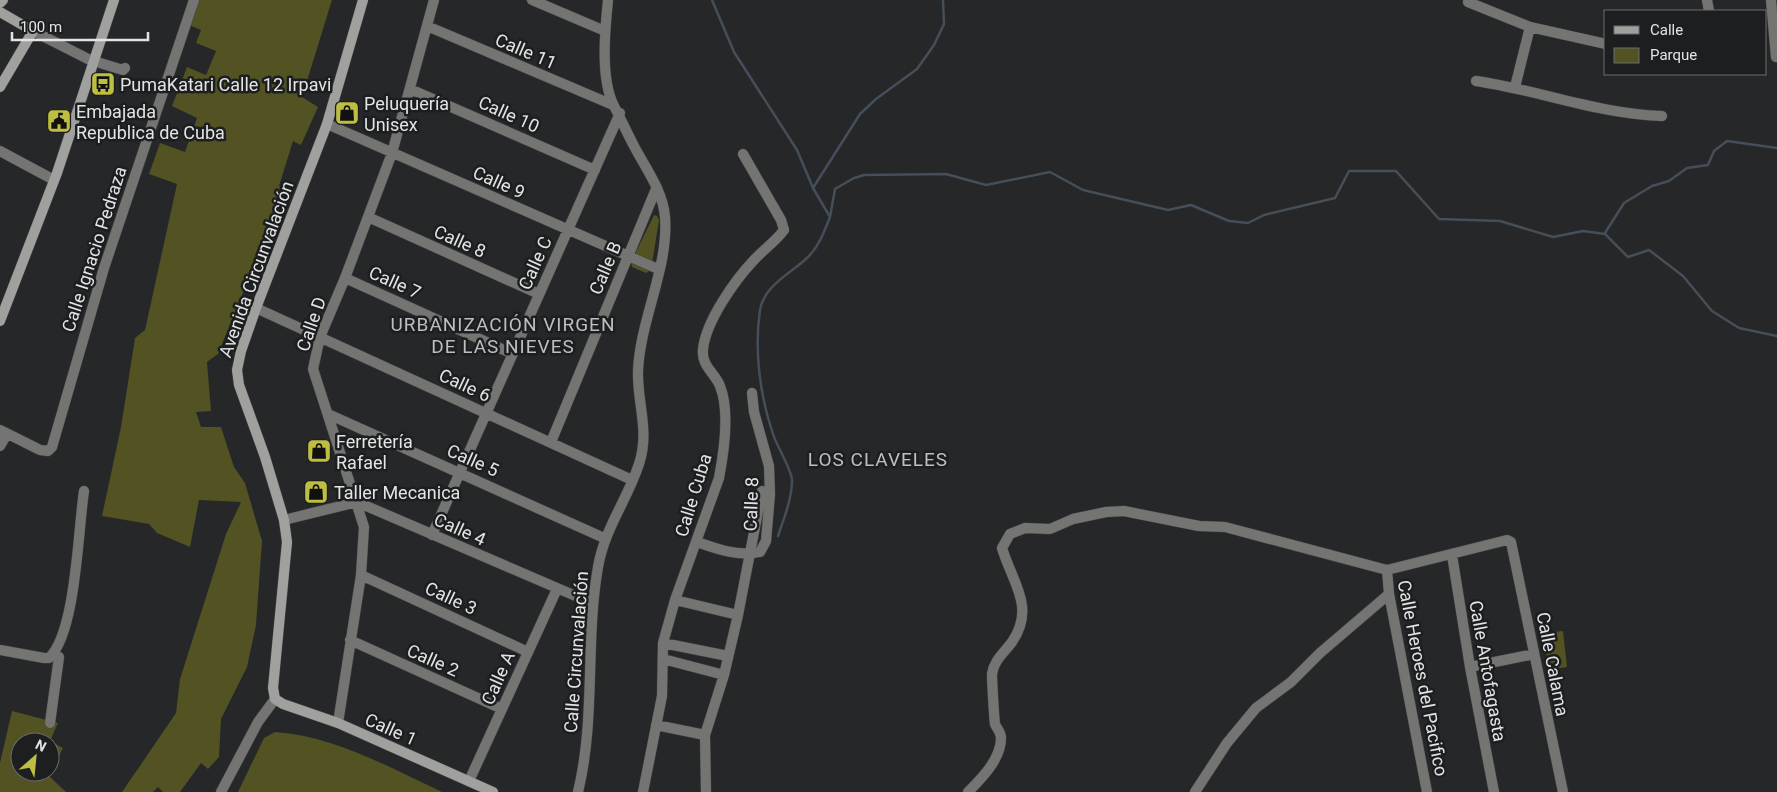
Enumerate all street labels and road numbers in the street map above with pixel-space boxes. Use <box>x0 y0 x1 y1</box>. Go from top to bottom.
street label: Calle 11 <box>492 29 560 73</box>
street label: Calle 10 <box>475 91 543 137</box>
street label: Calle 9 <box>470 161 528 203</box>
street label: Calle Ignacio Pedraza <box>57 164 131 334</box>
street label: Avenida Circunvalación <box>214 178 298 360</box>
street label: Calle 8 <box>431 220 489 262</box>
street label: Calle C <box>514 233 556 293</box>
street label: Calle B <box>584 238 626 298</box>
street label: Calle 7 <box>366 261 424 303</box>
street label: Calle D <box>292 294 330 354</box>
street label: Calle 6 <box>436 364 494 406</box>
street label: Calle 5 <box>444 439 502 481</box>
street label: Calle Cuba <box>670 451 716 539</box>
street label: Calle 8 <box>740 476 762 532</box>
street label: Calle 4 <box>431 508 489 550</box>
street label: Calle Circunvalación <box>560 570 592 734</box>
street label: Calle 3 <box>422 577 480 619</box>
street label: Calle Heroes del Pacifico <box>1394 578 1452 778</box>
street label: Calle Antofagasta <box>1465 599 1511 743</box>
street label: Calle Calama <box>1533 610 1573 718</box>
street label: Calle 2 <box>404 639 462 681</box>
street label: Calle A <box>477 648 519 708</box>
street label: Calle 1 <box>362 708 420 750</box>

